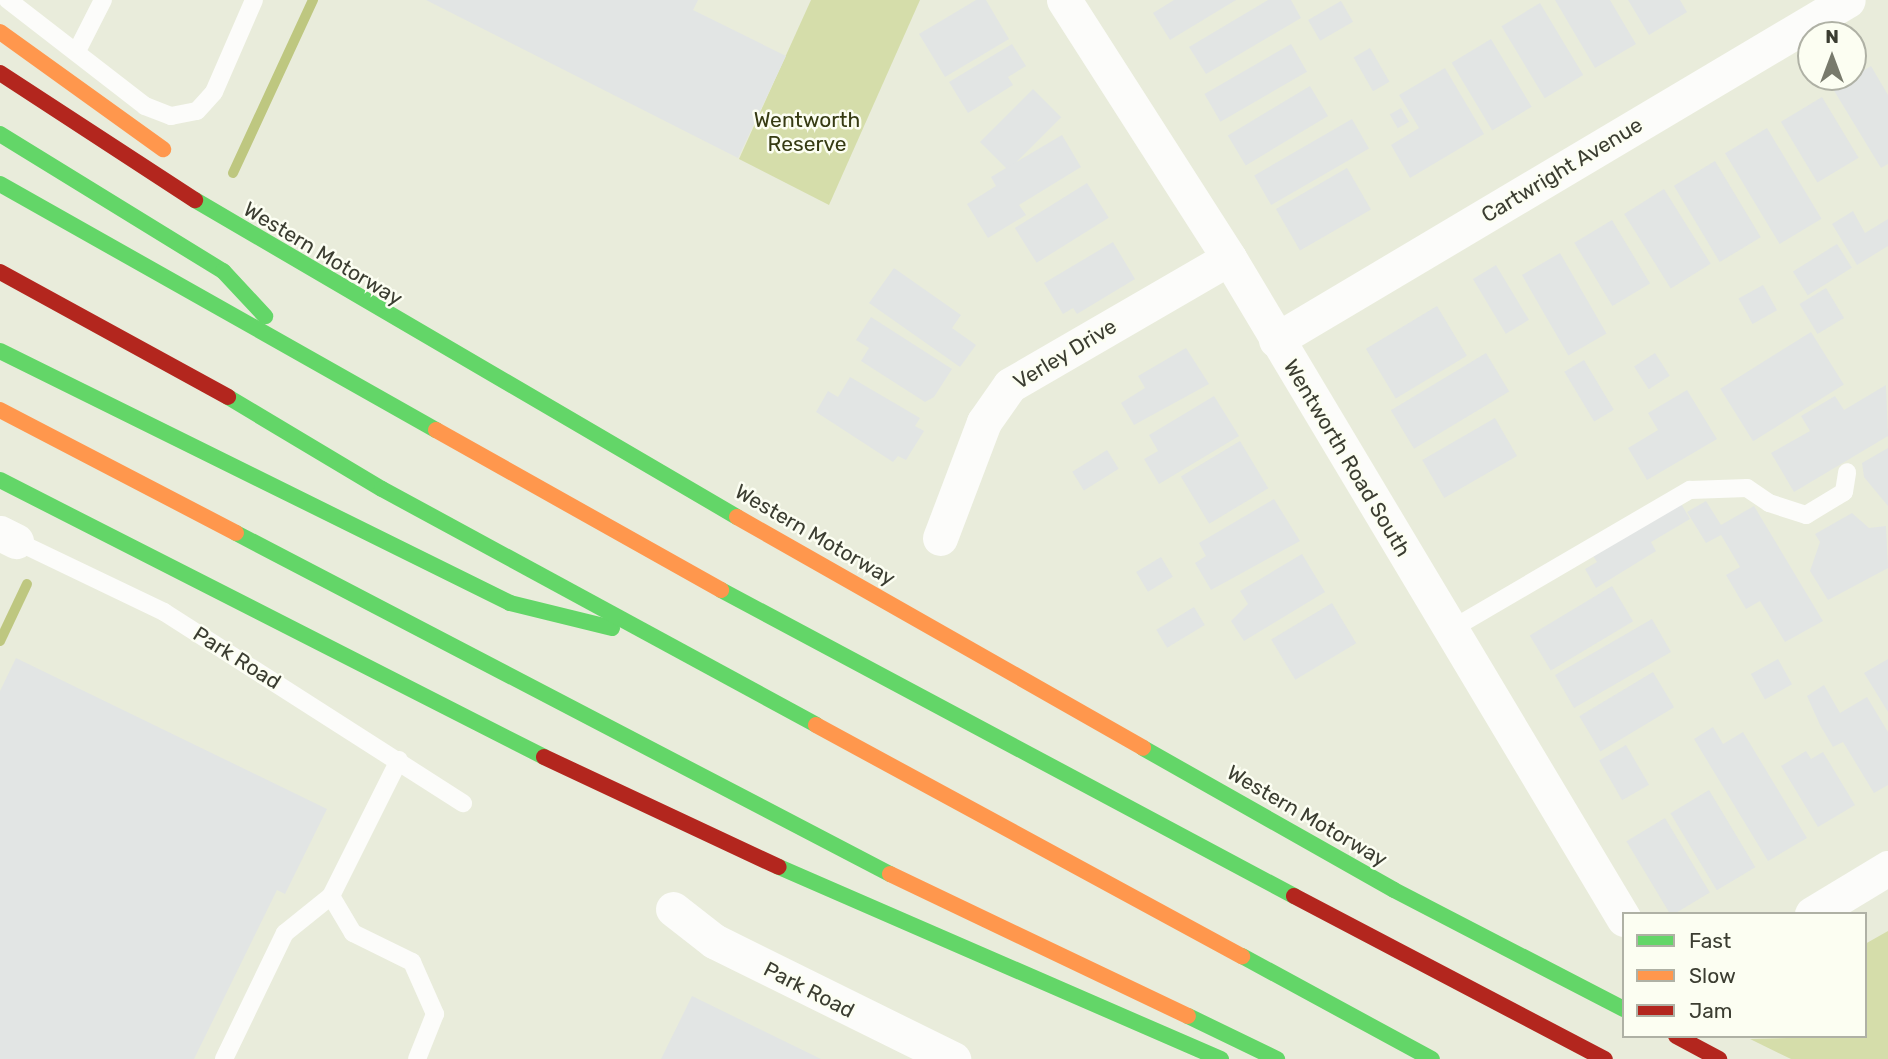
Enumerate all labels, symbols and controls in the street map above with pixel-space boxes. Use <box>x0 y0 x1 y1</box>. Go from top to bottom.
north arrow <box>1797 21 1867 91</box>
text: N <box>1825 25 1839 48</box>
park label: Wentworth Reserve <box>754 107 860 157</box>
street label: Cartwright Avenue <box>1477 112 1647 228</box>
street label: Western Motorway <box>239 197 407 311</box>
street label: Verley Drive <box>1009 313 1121 395</box>
street label: Wentworth Road South <box>1278 355 1416 561</box>
street label: Western Motorway <box>730 479 900 591</box>
street label: Park Road <box>189 621 285 695</box>
street label: Western Motorway <box>1222 760 1392 872</box>
legend <box>1622 912 1867 1038</box>
text: Fast <box>1689 928 1731 953</box>
street label: Park Road <box>759 956 859 1024</box>
text: Slow <box>1689 963 1736 988</box>
text: Jam <box>1689 998 1733 1023</box>

